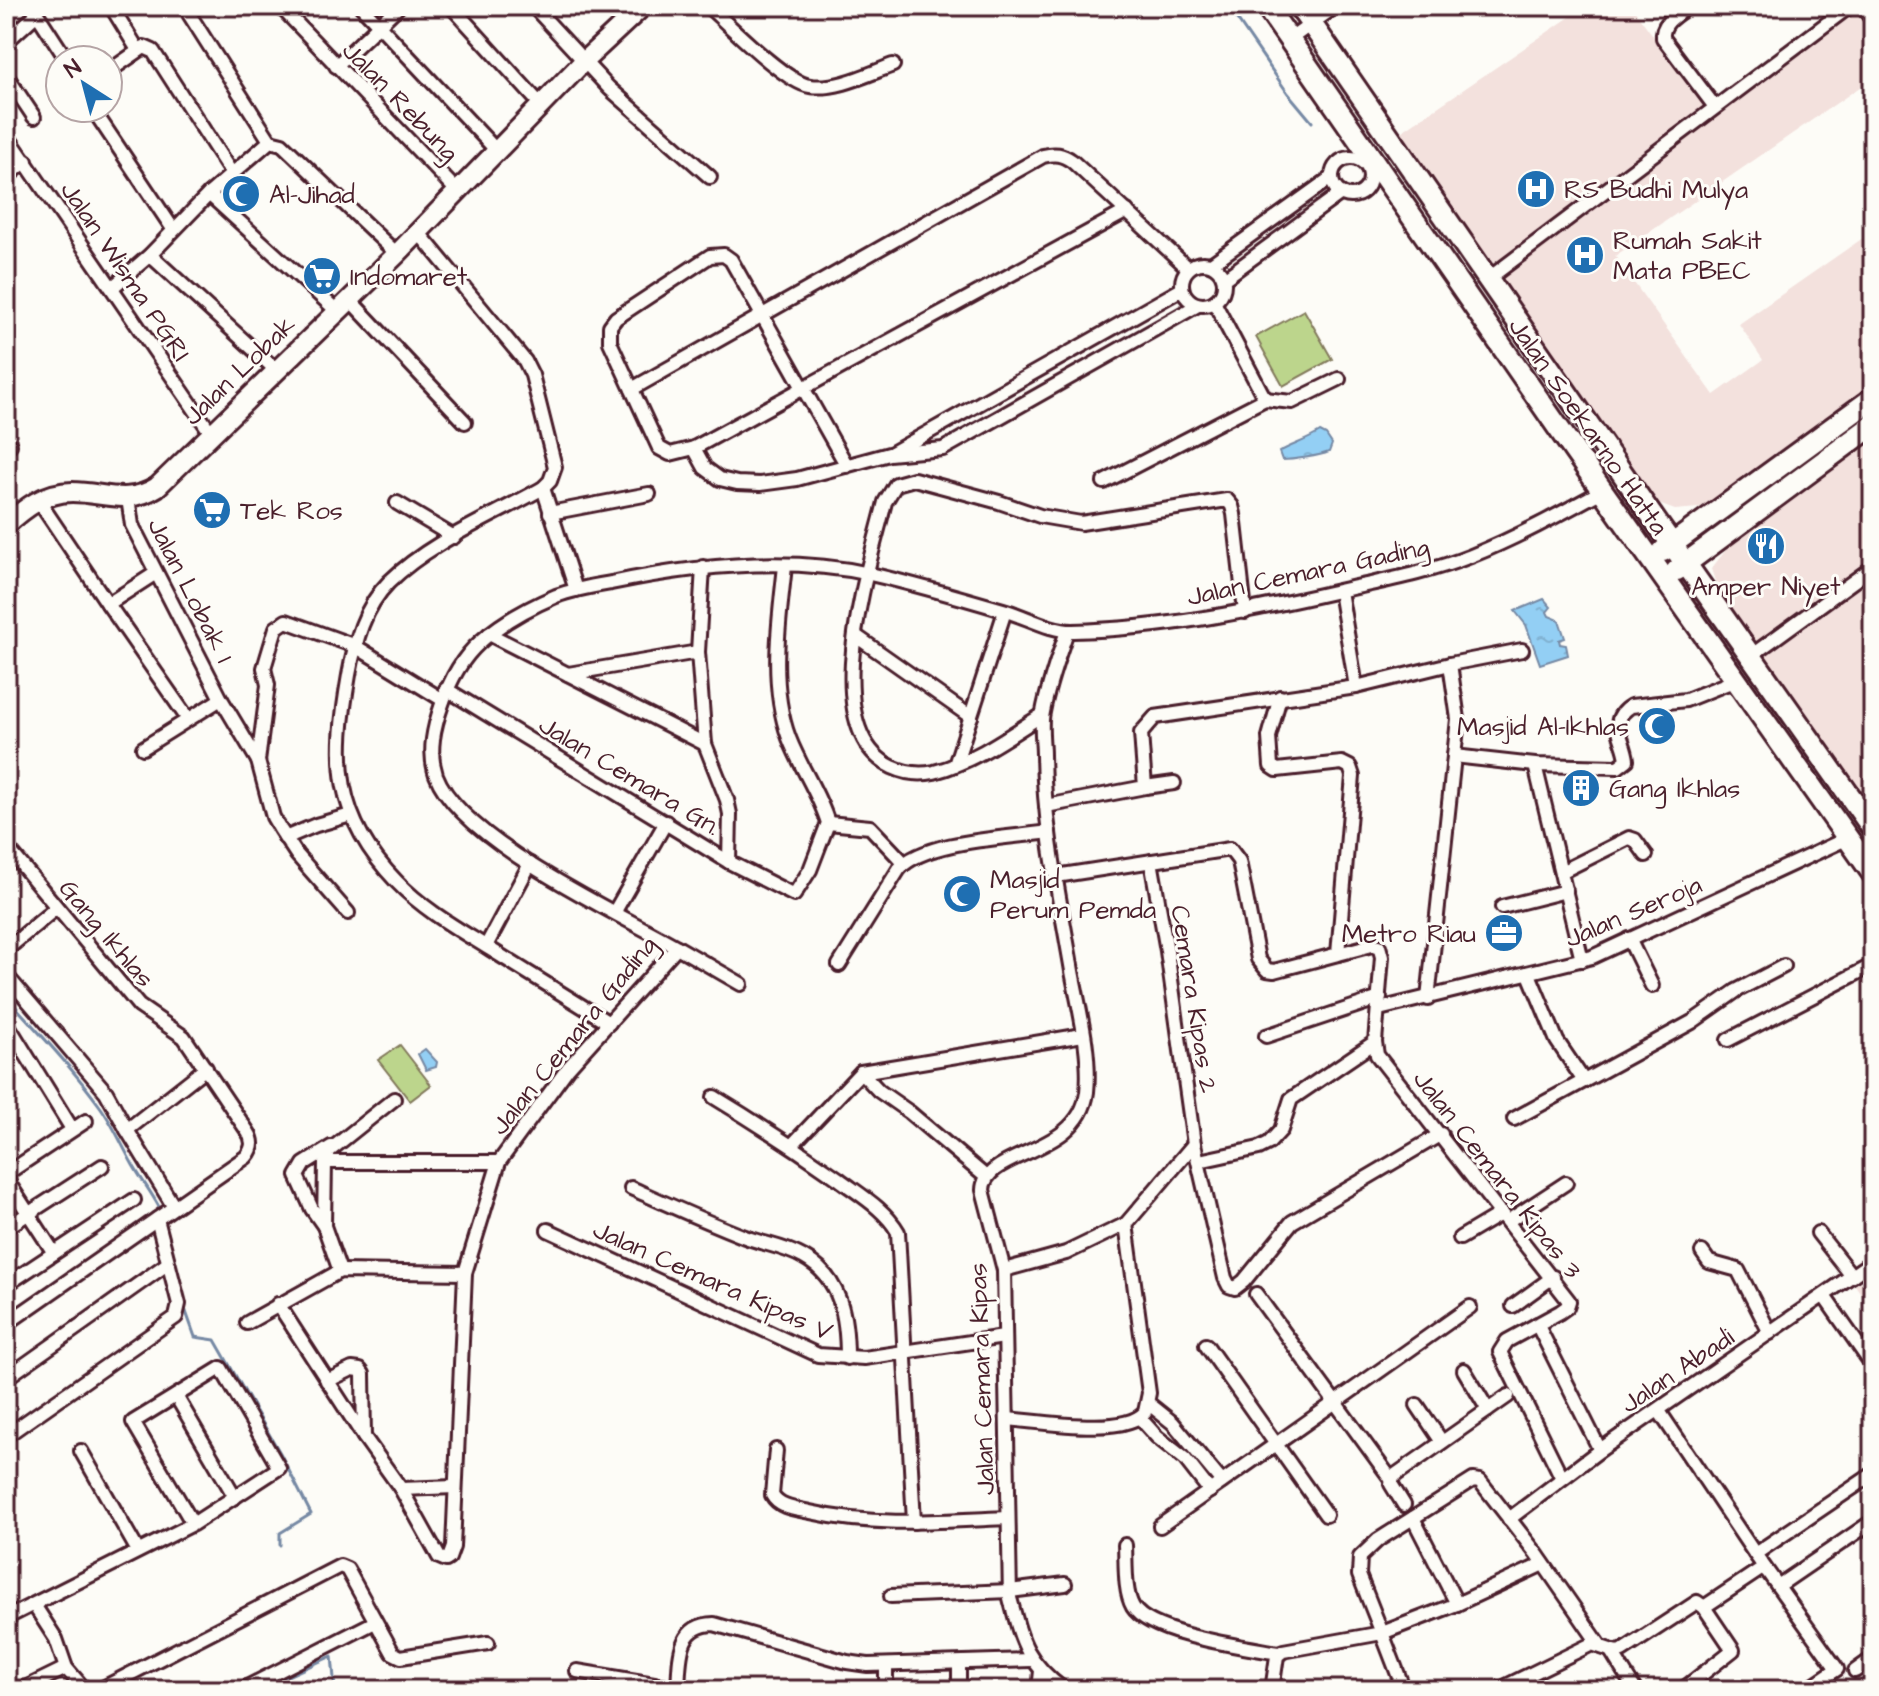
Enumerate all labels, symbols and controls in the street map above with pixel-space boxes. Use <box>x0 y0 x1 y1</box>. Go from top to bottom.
street label: Jalan Rebung <box>332 34 467 171</box>
north arrow <box>44 44 124 124</box>
text: N <box>58 52 88 86</box>
hospital icon: RS Budhi Mulya <box>1515 168 1557 210</box>
place label: RS Budhi Mulya <box>1564 172 1748 210</box>
mosque icon: Al-Jihad <box>220 173 262 215</box>
street label: Jalan Wisma PGRI <box>52 174 199 369</box>
place label: Al-Jihad <box>269 177 355 213</box>
place label: Rumah Sakit Mata PBEC <box>1613 223 1762 289</box>
hospital icon: Rumah Sakit Mata PBEC <box>1564 234 1606 276</box>
supermarket icon: Indomaret <box>301 255 343 297</box>
place label: Indomaret <box>350 259 468 295</box>
street label: Jalan Lobak <box>175 308 304 434</box>
street label: Jalan Soekarno Hatta <box>1499 311 1677 543</box>
supermarket icon: Tek Ros <box>191 489 233 531</box>
place label: Tek Ros <box>240 493 343 529</box>
street label: Jalan Lobak 1 <box>138 512 242 669</box>
restaurant icon: Amper Niyet <box>1745 525 1787 567</box>
street label: Jalan Cemara Gading <box>1184 529 1433 617</box>
place label: Amper Niyet <box>1691 569 1841 607</box>
mosque icon: Masjid Al-Ikhlas <box>1636 705 1678 747</box>
street label: Jalan Cemara Gn. <box>532 707 727 844</box>
place label: Masjid Al-Ikhlas <box>1457 709 1629 745</box>
building icon: Gang Ikhlas <box>1560 767 1602 809</box>
place label: Gang Ikhlas <box>1609 771 1740 809</box>
place label: Masjid Perum Pemda <box>990 862 1156 928</box>
street label: Jalan Seroja <box>1559 867 1707 957</box>
street label: Gang Ikhlas <box>49 872 162 997</box>
mosque icon: Masjid Perum Pemda <box>941 873 983 915</box>
street label: Cemara Kipas 2 <box>1161 903 1227 1096</box>
office icon: Metro Riau <box>1483 912 1525 954</box>
place label: Metro Riau <box>1342 916 1476 952</box>
street label: Jalan Cemara Gading <box>482 929 667 1144</box>
street label: Jalan Cemara Kipas 3 <box>1404 1063 1590 1286</box>
street label: Jalan Cemara Kipas V <box>587 1212 838 1350</box>
street label: Jalan Cemara Kipas <box>960 1262 1004 1496</box>
street label: Jalan Abadi <box>1614 1320 1741 1422</box>

